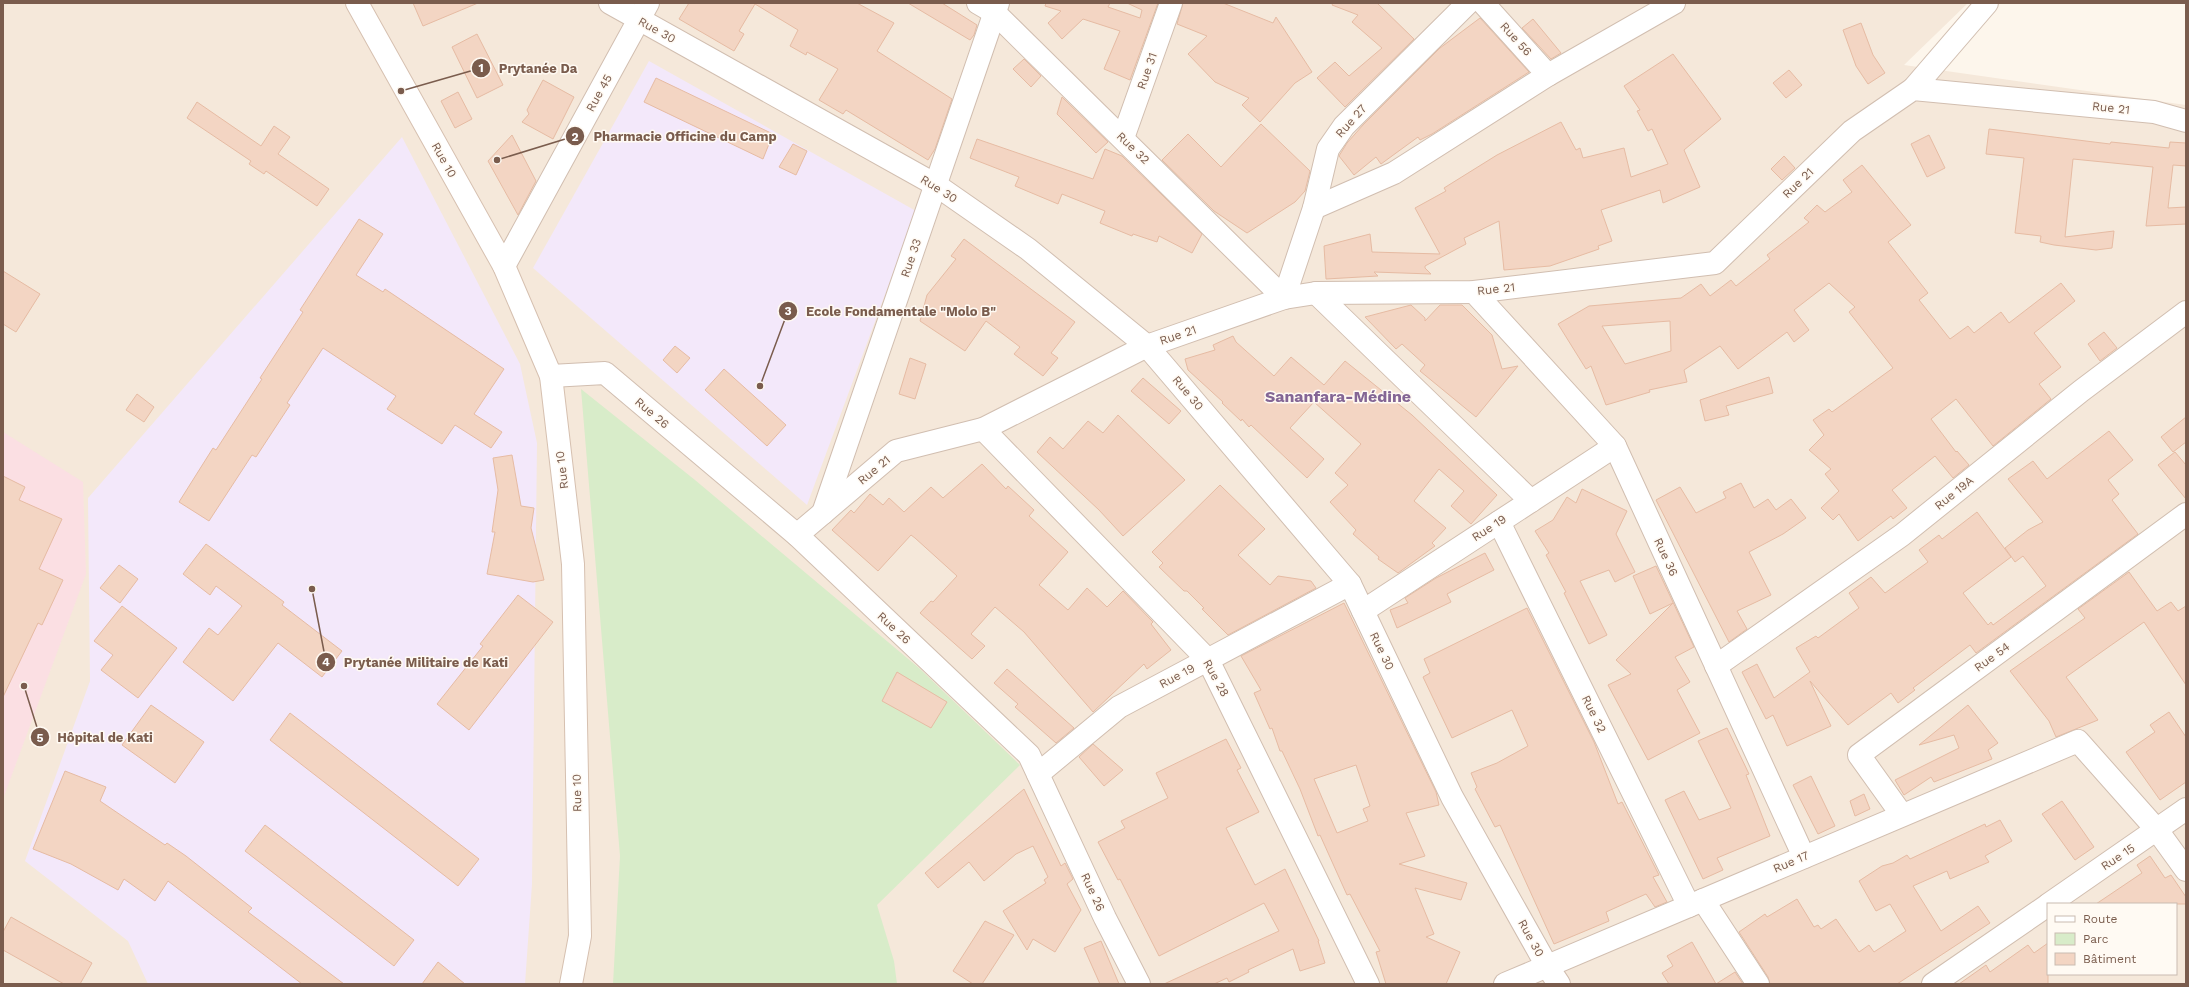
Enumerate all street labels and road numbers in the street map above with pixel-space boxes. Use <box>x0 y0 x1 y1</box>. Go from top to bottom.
street label: Rue 30 <box>636 14 678 46</box>
street label: Rue 56 <box>1497 19 1535 59</box>
street label: Rue 31 <box>1134 51 1160 91</box>
street label: Rue 45 <box>583 72 615 114</box>
street label: Rue 21 <box>2091 99 2131 117</box>
street label: Rue 27 <box>1332 101 1370 140</box>
street label: Rue 32 <box>1114 129 1152 167</box>
street label: Rue 10 <box>429 140 459 180</box>
street label: Rue 21 <box>1779 165 1817 201</box>
street label: Rue 30 <box>918 172 960 206</box>
street label: Rue 33 <box>898 237 924 279</box>
street label: Rue 21 <box>1476 280 1516 298</box>
street label: Rue 21 <box>1158 322 1198 348</box>
street label: Rue 30 <box>1170 373 1206 413</box>
street label: Rue 26 <box>632 395 672 431</box>
street label: Rue 10 <box>553 450 571 490</box>
street label: Rue 21 <box>855 452 893 488</box>
street label: Rue 19A <box>1932 473 1976 513</box>
street label: Rue 19 <box>1469 512 1509 544</box>
street label: Rue 36 <box>1651 536 1681 578</box>
street label: Rue 26 <box>874 609 914 647</box>
street label: Rue 30 <box>1367 630 1397 672</box>
street label: Rue 54 <box>1971 639 2013 675</box>
street label: Rue 28 <box>1200 657 1232 699</box>
street label: Rue 19 <box>1157 661 1197 691</box>
street label: Rue 32 <box>1579 693 1609 735</box>
street label: Rue 10 <box>570 774 584 812</box>
street label: Rue 15 <box>2098 841 2138 873</box>
street label: Rue 17 <box>1771 848 1811 876</box>
street label: Rue 26 <box>1078 871 1108 913</box>
street label: Rue 30 <box>1515 917 1547 959</box>

